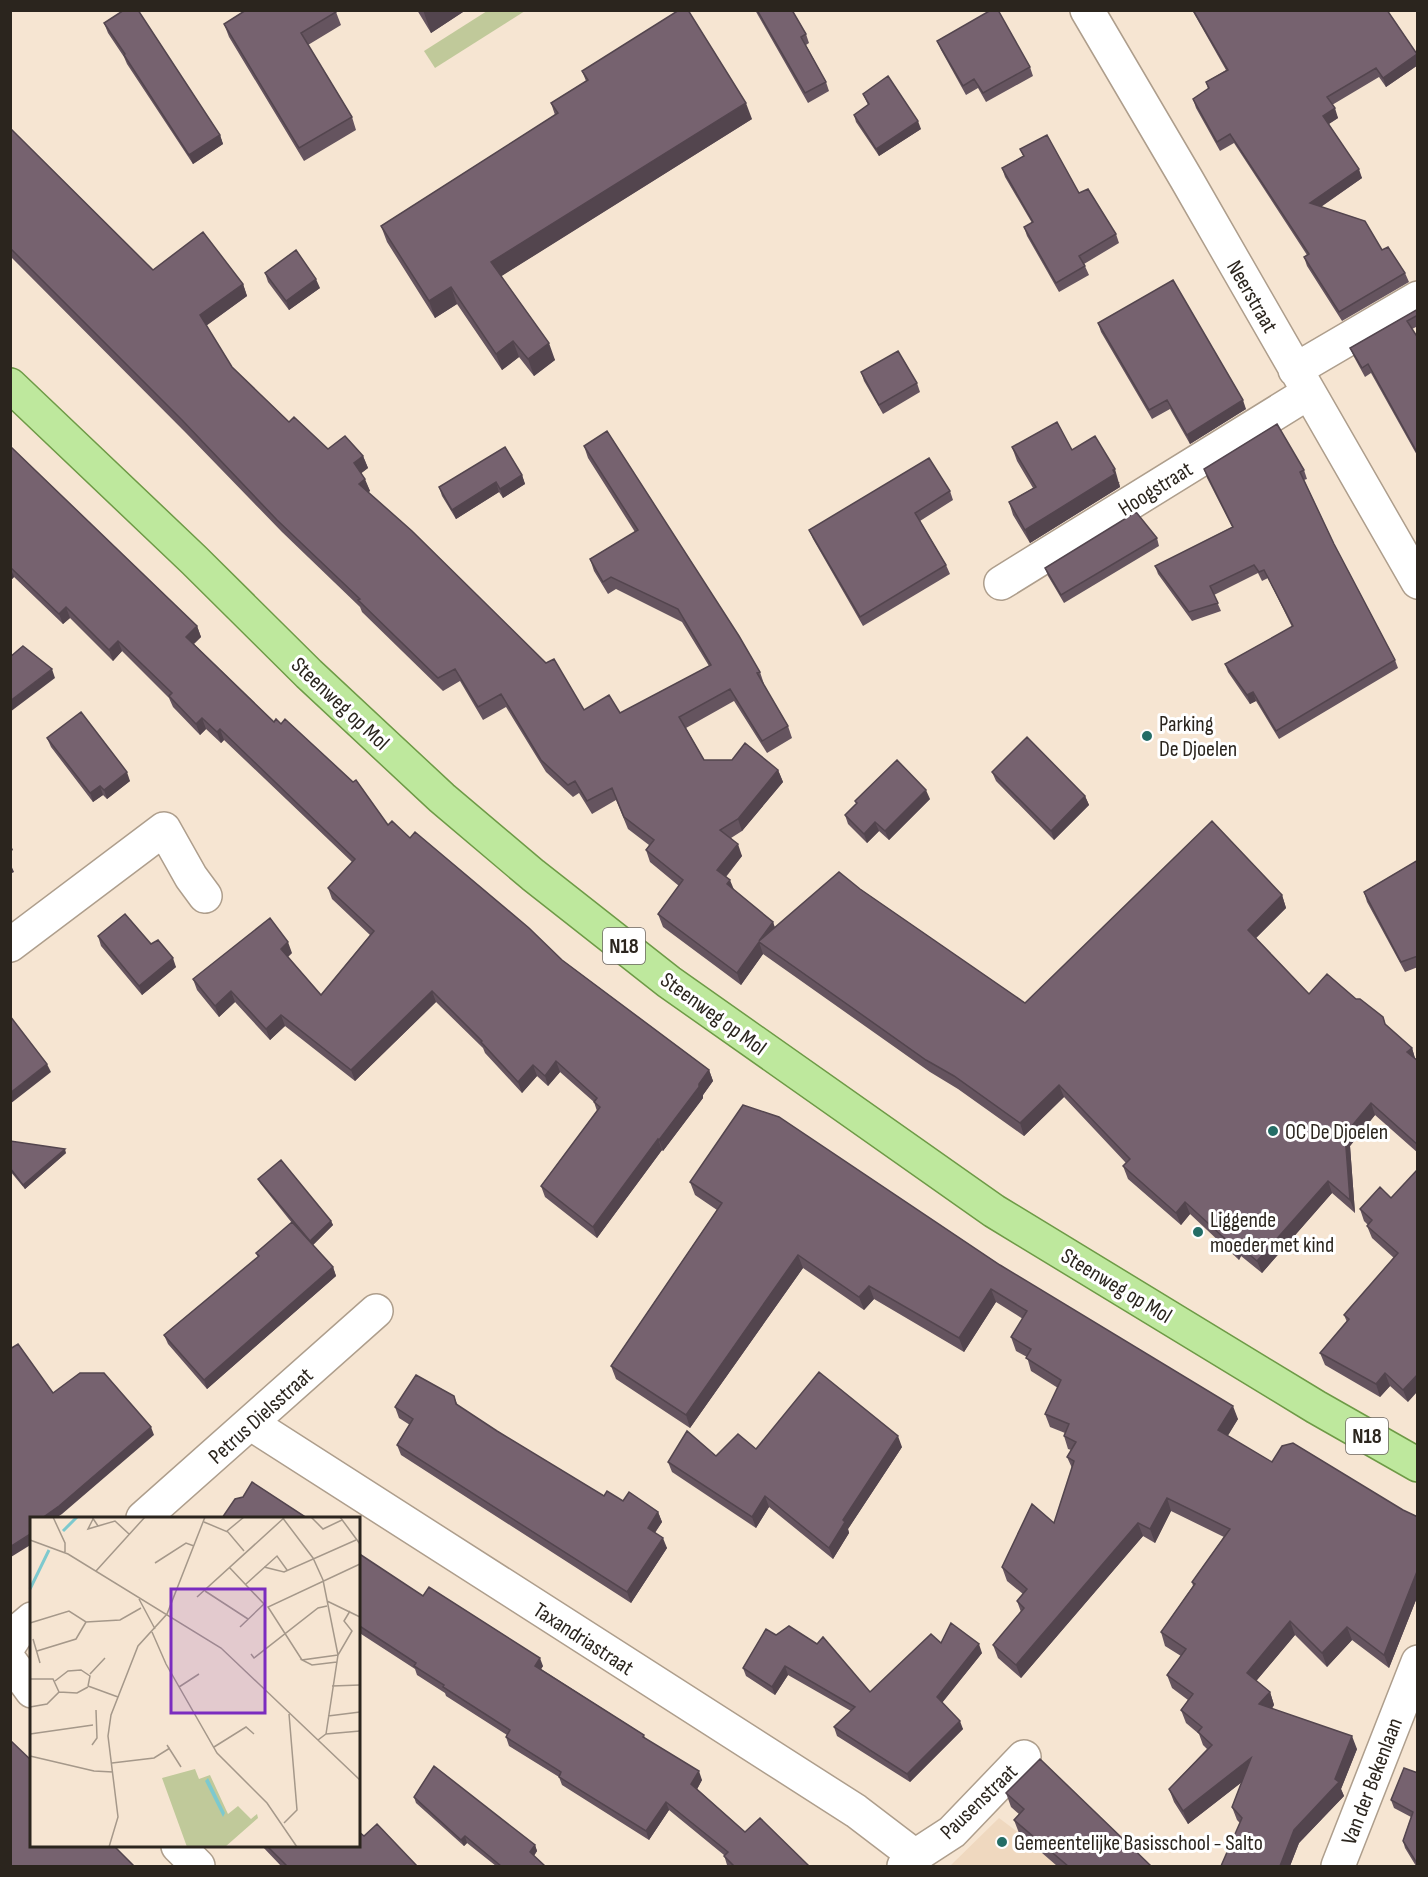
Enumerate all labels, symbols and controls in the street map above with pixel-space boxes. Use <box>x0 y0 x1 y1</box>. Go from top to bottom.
street label: Neerstraat <box>1220 256 1283 338</box>
street label: Hoogstraat <box>1114 456 1198 523</box>
street label: Steenweg op Mol <box>285 652 395 756</box>
place label: Parking De Djoelen <box>1159 711 1237 763</box>
marker: Parking De Djoelen <box>1140 729 1154 743</box>
road number: N18 <box>603 928 645 964</box>
street label: Steenweg op Mol <box>655 967 771 1062</box>
place label: OC De Djoelen <box>1285 1119 1388 1146</box>
marker: OC De Djoelen <box>1266 1124 1280 1138</box>
place label: Liggende moeder met kind <box>1210 1207 1334 1259</box>
marker: Liggende moeder met kind <box>1191 1225 1205 1239</box>
street label: Steenweg op Mol <box>1056 1243 1177 1330</box>
street label: Petrus Dielsstraat <box>203 1362 319 1470</box>
road number: N18 <box>1346 1418 1388 1454</box>
inset map <box>30 1517 360 1847</box>
street label: Taxandriastraat <box>528 1597 639 1682</box>
street label: Van der Bekenlaan <box>1336 1714 1409 1849</box>
street label: Pausenstraat <box>935 1758 1024 1845</box>
place label: Gemeentelijke Basisschool - Salto <box>1014 1830 1263 1857</box>
marker: Gemeentelijke Basisschool - Salto <box>995 1835 1009 1849</box>

